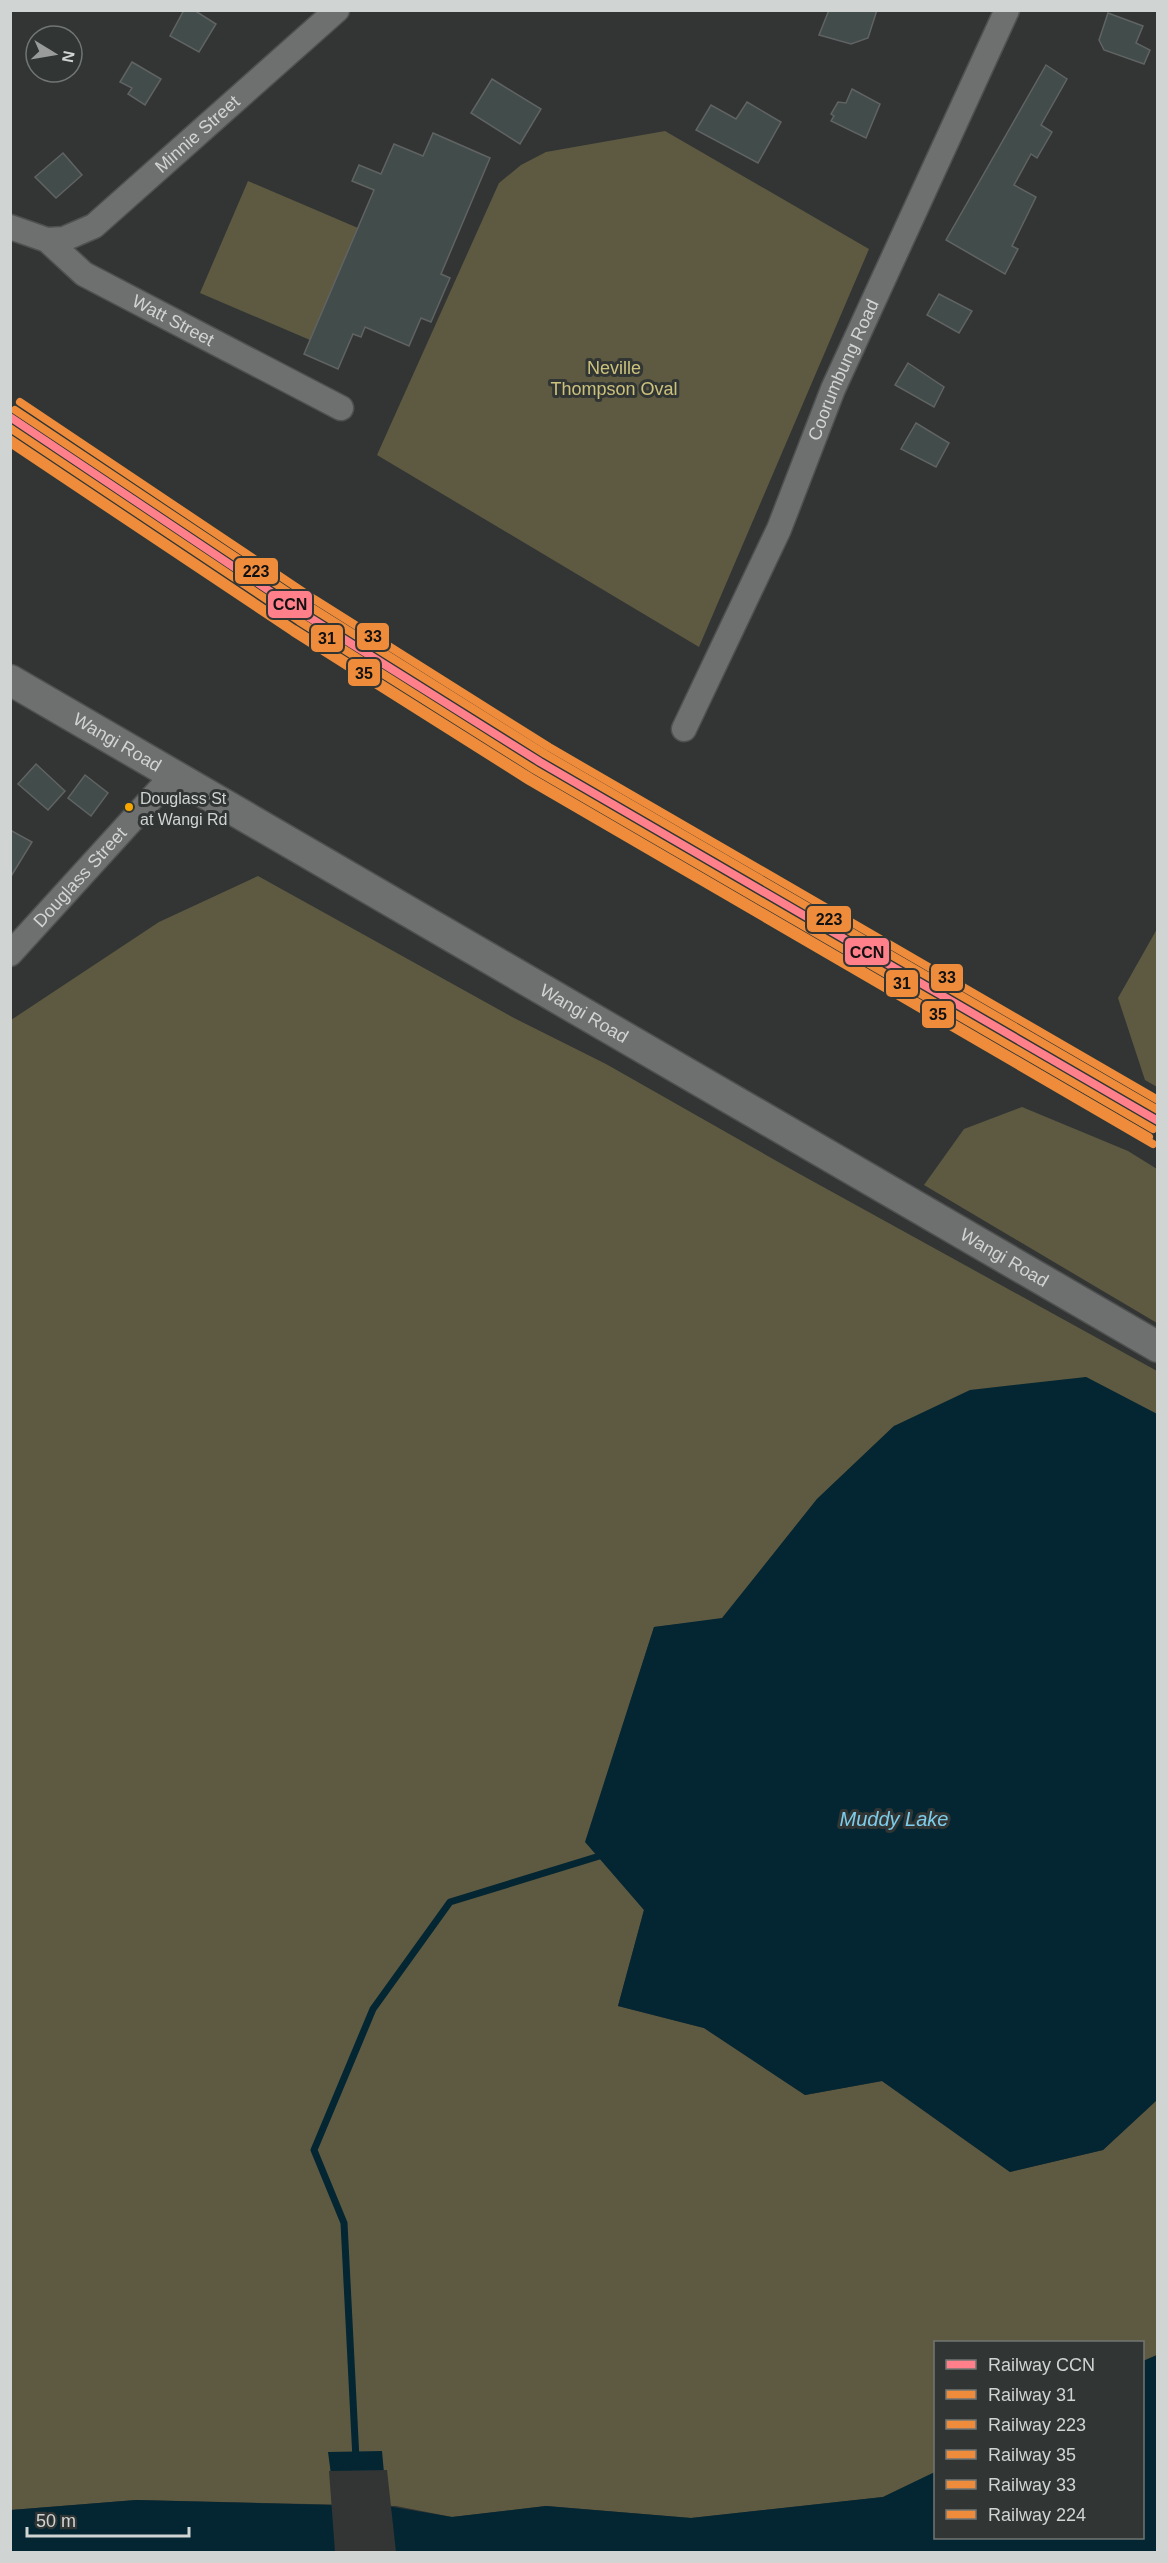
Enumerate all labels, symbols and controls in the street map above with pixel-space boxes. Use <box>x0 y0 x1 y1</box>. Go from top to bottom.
north arrow <box>24 24 84 84</box>
text: N <box>59 49 78 64</box>
street label: Minnie Street <box>151 91 244 177</box>
street label: Watt Street <box>129 291 217 350</box>
street label: Coorumbung Road <box>804 296 883 443</box>
park label: Neville Thompson Oval <box>550 358 678 399</box>
line badge: 223 <box>234 557 279 585</box>
text: 223 <box>243 563 269 580</box>
line badge: CCN <box>267 590 313 619</box>
text: CCN <box>273 596 307 613</box>
line badge: 33 <box>356 622 390 651</box>
line badge: 31 <box>310 624 344 653</box>
text: 33 <box>364 628 382 645</box>
text: 31 <box>318 630 336 647</box>
line badge: 35 <box>347 658 381 687</box>
text: 35 <box>355 665 373 682</box>
street label: Wangi Road <box>70 709 165 776</box>
place label: Douglass St at Wangi Rd <box>140 790 227 828</box>
marker: Douglass St at Wangi Rd <box>123 801 135 813</box>
street label: Douglass Street <box>29 823 131 931</box>
line badge: 223 <box>806 905 852 933</box>
text: 223 <box>816 911 842 928</box>
line badge: CCN <box>844 937 890 966</box>
text: CCN <box>850 944 884 961</box>
line badge: 33 <box>930 963 964 992</box>
line badge: 31 <box>885 969 919 998</box>
text: 33 <box>938 969 956 986</box>
text: 31 <box>893 975 911 992</box>
street label: Wangi Road <box>537 980 632 1047</box>
line badge: 35 <box>921 1000 955 1029</box>
text: 35 <box>929 1006 947 1023</box>
street label: Wangi Road <box>957 1224 1052 1291</box>
water label: Muddy Lake <box>840 1808 948 1830</box>
legend <box>934 2341 1144 2539</box>
text: Railway CCN <box>988 2355 1095 2375</box>
text: Railway 31 <box>988 2385 1076 2405</box>
text: Railway 223 <box>988 2415 1086 2435</box>
text: Railway 35 <box>988 2445 1076 2465</box>
text: Railway 33 <box>988 2475 1076 2495</box>
scale bar <box>27 2500 189 2538</box>
text: Railway 224 <box>988 2505 1086 2525</box>
text: 50 m <box>36 2511 76 2531</box>

